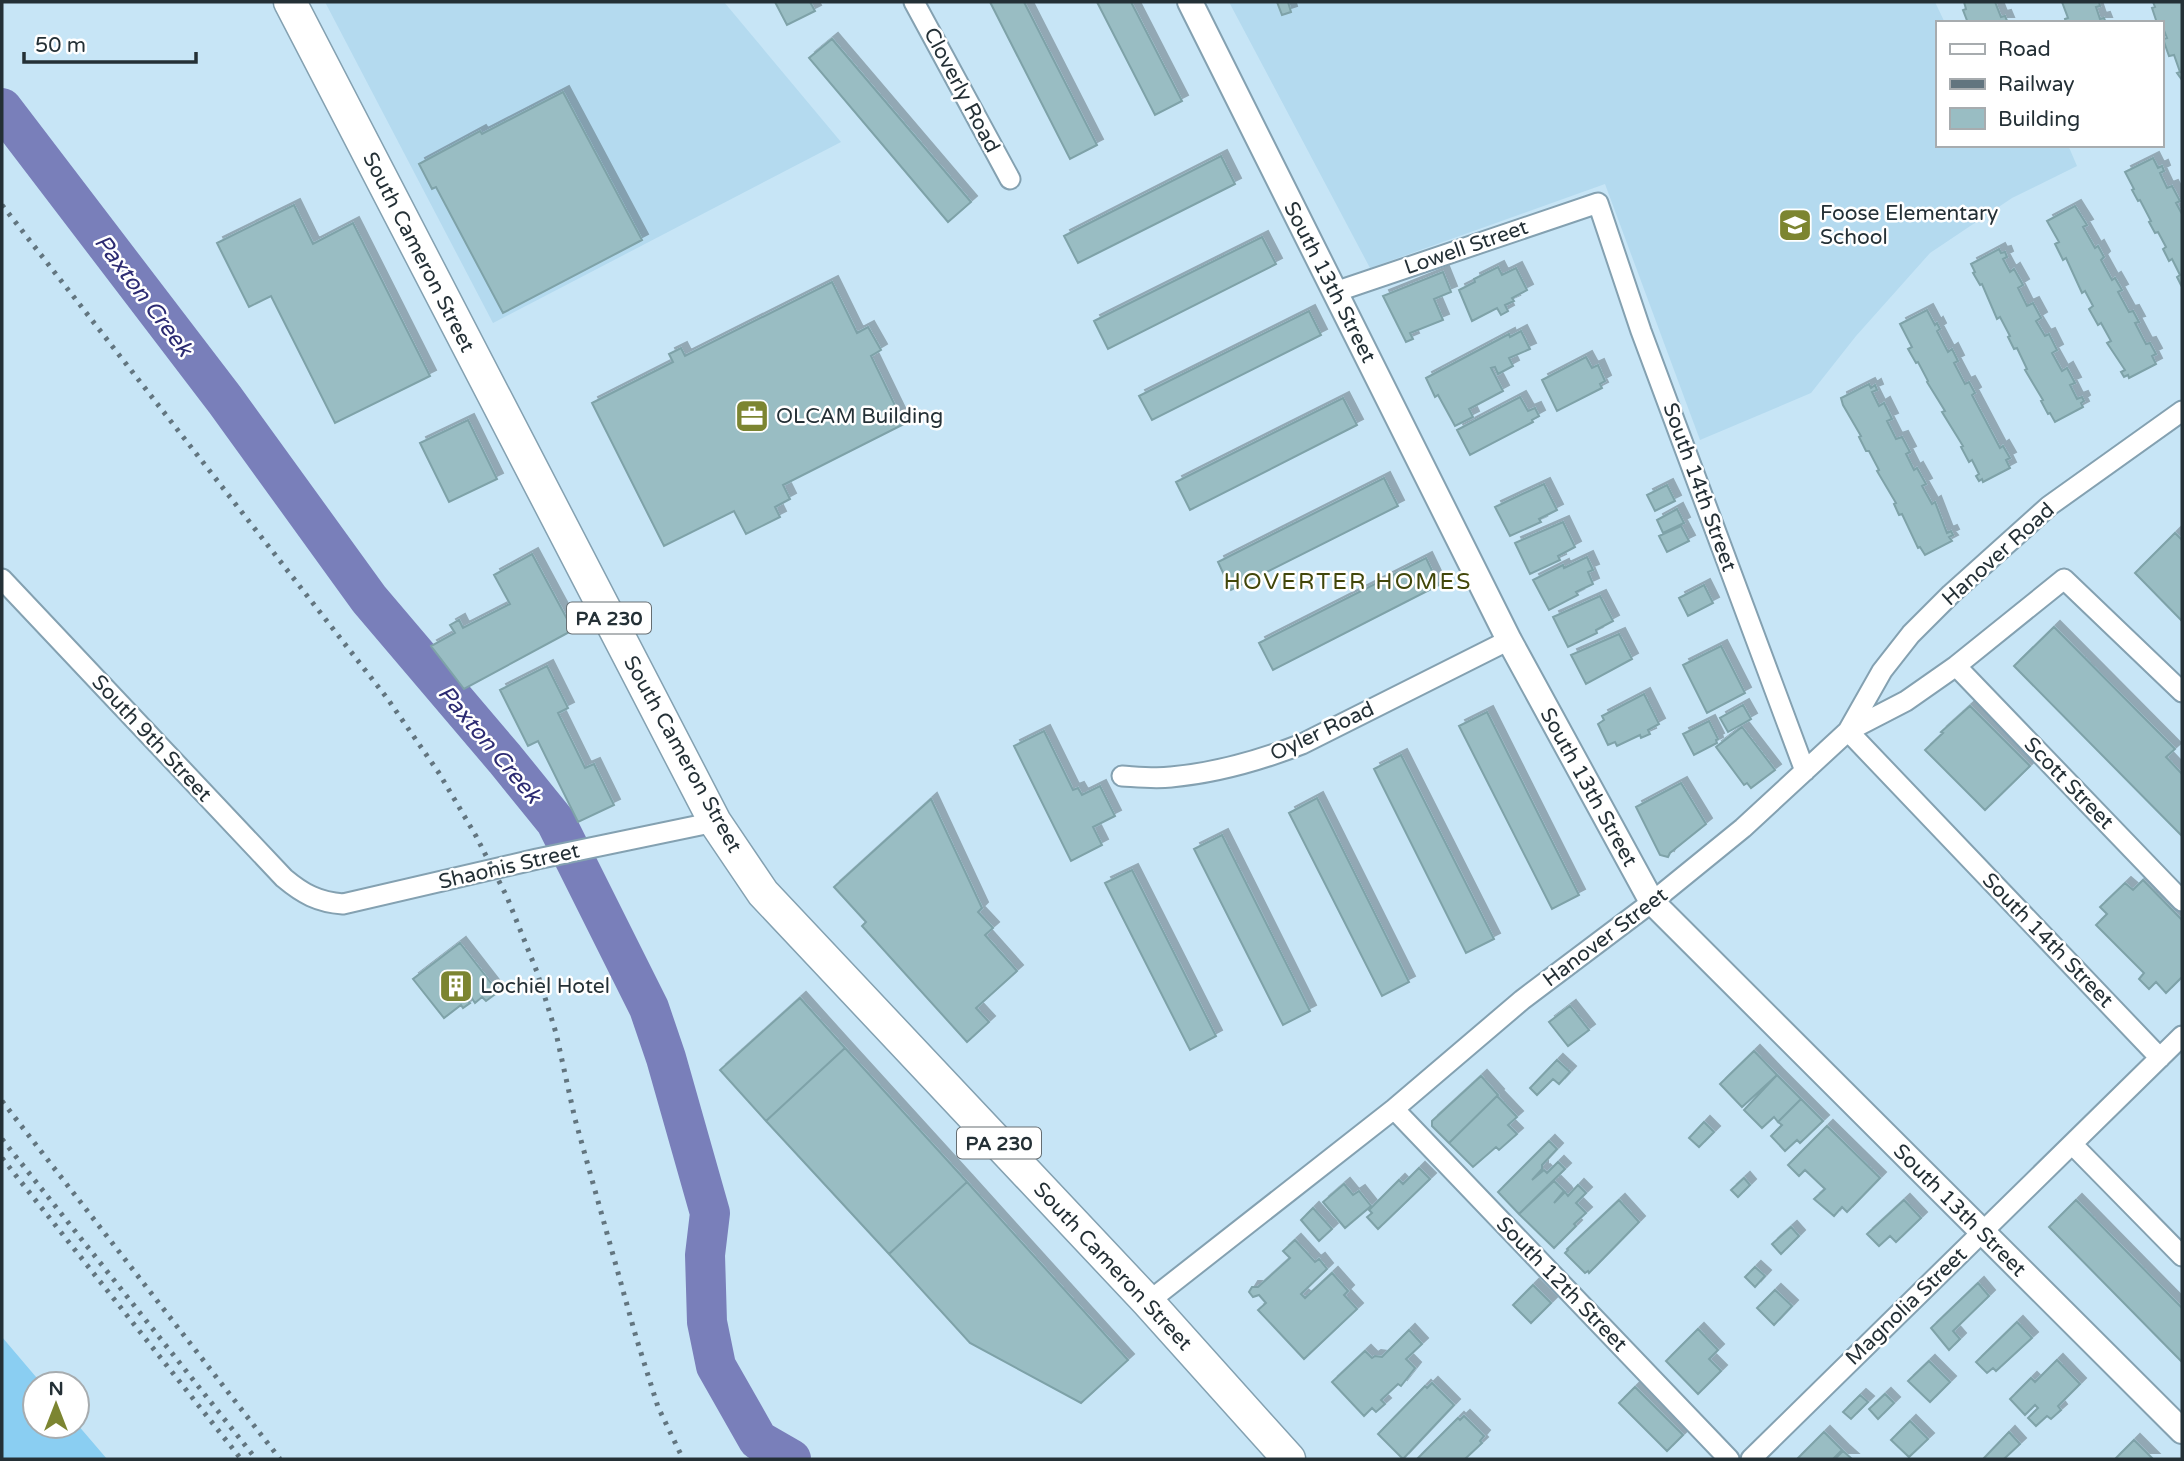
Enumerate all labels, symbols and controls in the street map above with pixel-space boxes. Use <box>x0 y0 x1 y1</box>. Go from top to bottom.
scale bar <box>24 21 196 65</box>
legend <box>1936 21 2163 147</box>
street label: Cloverly Road <box>918 23 1005 157</box>
text: 50 m <box>35 33 86 58</box>
text: Road <box>1998 37 2051 62</box>
text: Railway <box>1998 72 2075 97</box>
text: Building <box>1998 107 2080 132</box>
street label: South Cameron Street <box>357 148 480 356</box>
street label: South 13th Street <box>1278 198 1381 367</box>
place label: Foose Elementary School <box>1820 201 1998 250</box>
school or university icon: Foose Elementary School <box>1776 206 1814 244</box>
street label: Lowell Street <box>1401 215 1531 280</box>
water label: Paxton Creek <box>88 229 199 363</box>
office icon: OLCAM Building <box>733 397 771 435</box>
street label: South 14th Street <box>1657 400 1742 575</box>
place label: OLCAM Building <box>776 404 943 429</box>
street label: Hanover Road <box>1937 498 2060 611</box>
district label: HOVERTER HOMES <box>1224 568 1472 596</box>
road number: PA 230 <box>567 603 651 634</box>
street label: South Cameron Street <box>618 651 747 857</box>
street label: South 9th Street <box>86 670 217 807</box>
water label: Paxton Creek <box>432 680 548 811</box>
street label: Oyler Road <box>1266 697 1378 766</box>
street label: South 13th Street <box>1535 704 1643 871</box>
street label: Scott Street <box>2019 732 2119 835</box>
street label: Shaonis Street <box>436 838 582 895</box>
street label: South 14th Street <box>1977 868 2118 1013</box>
street label: Hanover Street <box>1538 882 1673 992</box>
building icon: Lochiel Hotel <box>437 967 475 1005</box>
place label: Lochiel Hotel <box>480 974 610 999</box>
road number: PA 230 <box>957 1128 1041 1158</box>
street label: South 13th Street <box>1888 1139 2031 1282</box>
street label: South Cameron Street <box>1028 1177 1197 1356</box>
street label: South 12th Street <box>1491 1212 1632 1357</box>
street label: Magnolia Street <box>1841 1242 1972 1370</box>
north arrow <box>21 1370 91 1440</box>
text: N <box>48 1378 64 1400</box>

